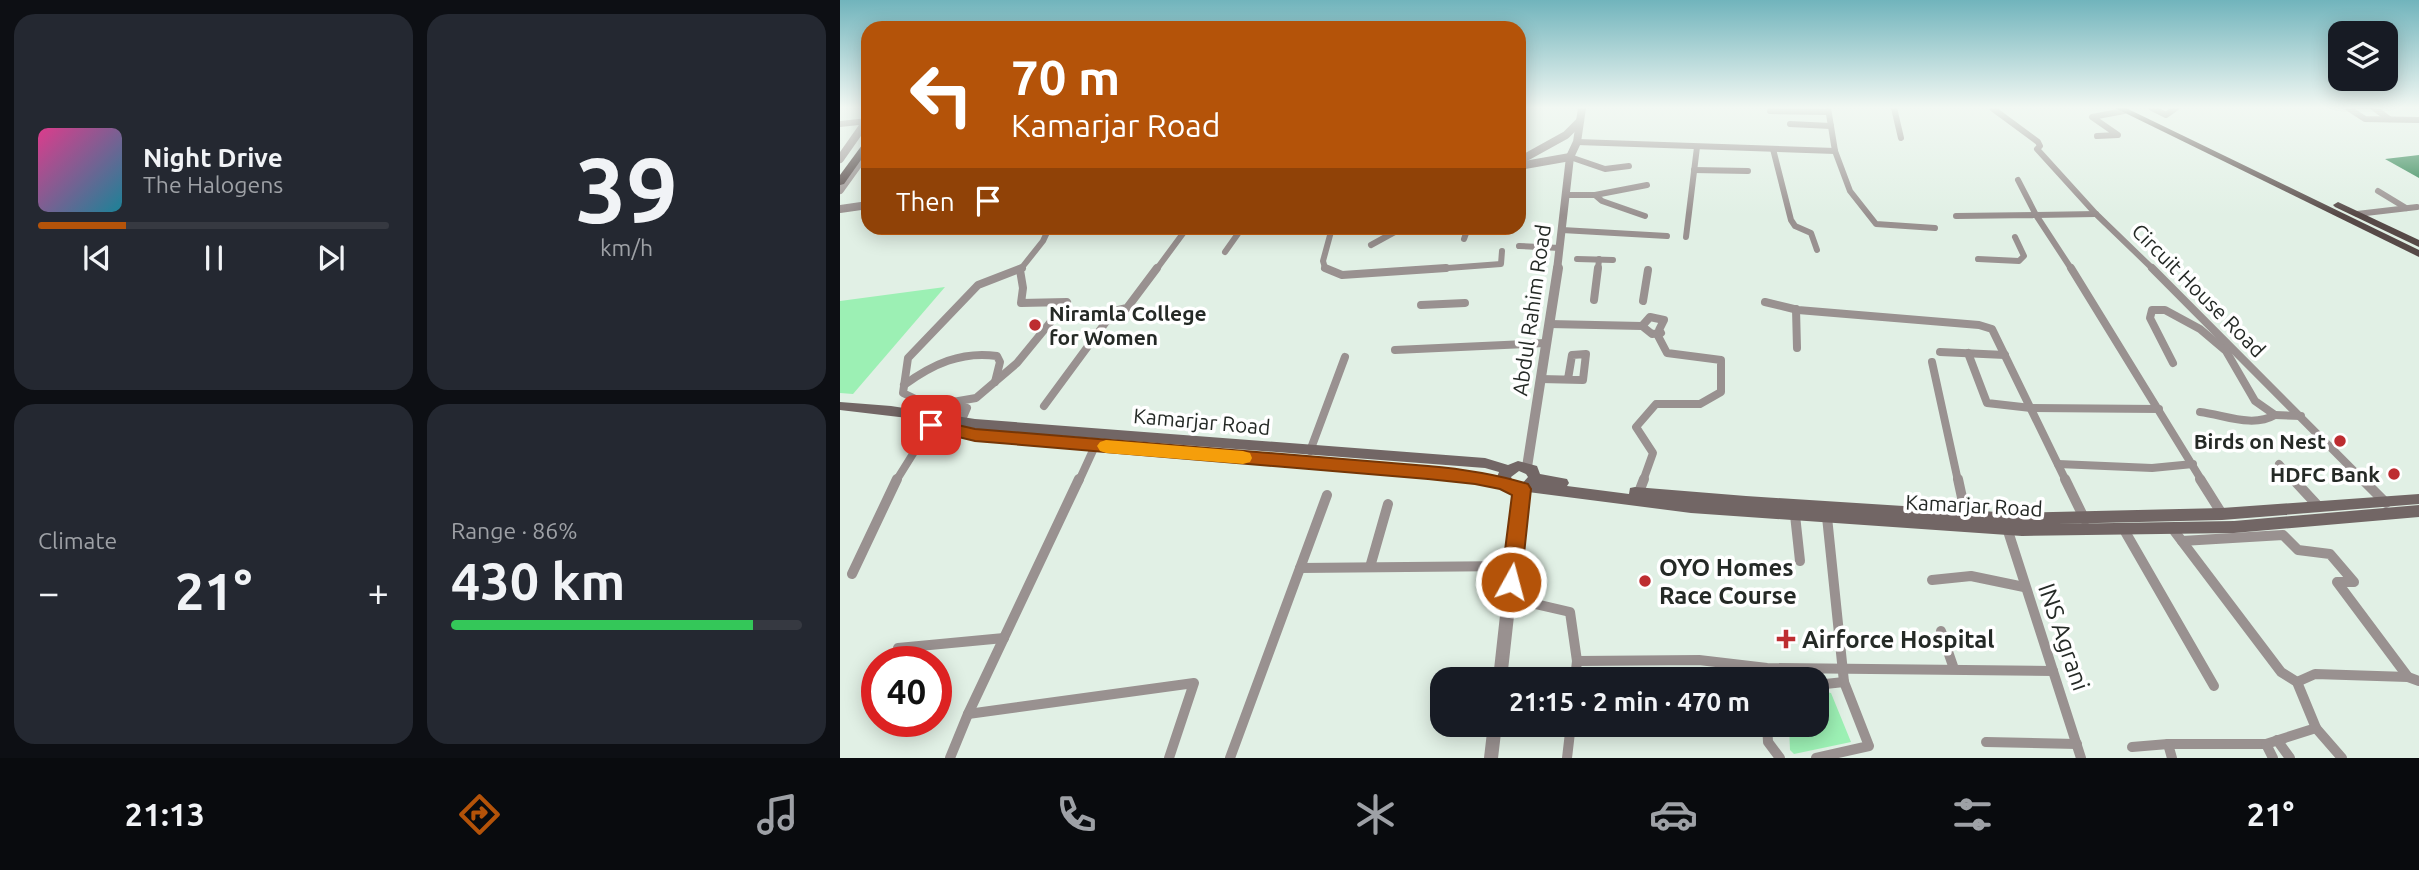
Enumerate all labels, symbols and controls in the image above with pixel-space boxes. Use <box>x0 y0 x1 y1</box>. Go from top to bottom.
map controls <box>2328 21 2398 91</box>
button: layers <box>2328 21 2398 91</box>
icon: left <box>896 49 987 140</box>
text: 70 m <box>1011 49 1120 104</box>
text: Kamarjar Road <box>1011 107 1221 143</box>
text: 39 <box>575 138 678 240</box>
text: Night Drive <box>143 143 283 172</box>
text: The Halogens <box>143 172 283 197</box>
icon: arrive <box>969 182 1007 220</box>
text: Then <box>896 187 955 216</box>
street label: Circuit House Road <box>2127 218 2271 362</box>
street label: Abdul Rahim Road <box>1507 223 1555 397</box>
text: km/h <box>600 235 653 260</box>
icon: previous <box>78 239 116 277</box>
icon: pause <box>195 239 233 277</box>
icon: next <box>312 239 350 277</box>
place label: Niramla College for Women <box>1049 301 1207 349</box>
marker: Niramla College for Women <box>1027 317 1043 333</box>
pin <box>901 395 961 455</box>
street label: Kamarjar Road <box>1132 403 1272 439</box>
icon: arrive <box>912 406 950 444</box>
place label: Birds on Nest <box>2194 429 2326 453</box>
marker: Birds on Nest <box>2332 433 2348 449</box>
place label: HDFC Bank <box>2270 462 2380 486</box>
marker: HDFC Bank <box>2386 466 2402 482</box>
street label: Kamarjar Road <box>1905 489 2043 521</box>
text: Range · 86% <box>451 518 578 543</box>
text: Climate <box>38 528 117 553</box>
position arrow <box>1474 545 1548 619</box>
text: 430 km <box>451 552 625 610</box>
place label: OYO Homes Race Course <box>1659 554 1797 609</box>
text: 21° <box>175 562 252 620</box>
text: − <box>38 571 59 613</box>
text: + <box>368 571 389 613</box>
marker: OYO Homes Race Course <box>1637 573 1653 589</box>
street label: INS Agrani <box>2033 580 2095 694</box>
place label: Airforce Hospital <box>1802 626 1995 653</box>
marker: Airforce Hospital <box>1776 629 1796 649</box>
speed limit sign: 40 <box>861 646 952 737</box>
text: 21:15 · 2 min · 470 m <box>1509 687 1750 716</box>
icon: directions <box>455 790 504 839</box>
icon: music <box>753 790 802 839</box>
icon: phone <box>1052 790 1101 839</box>
icon: climate <box>1351 790 1400 839</box>
icon: car <box>1649 790 1698 839</box>
icon: filters <box>1948 790 1997 839</box>
text: 21:13 <box>125 796 205 832</box>
text: 21° <box>2247 796 2294 832</box>

